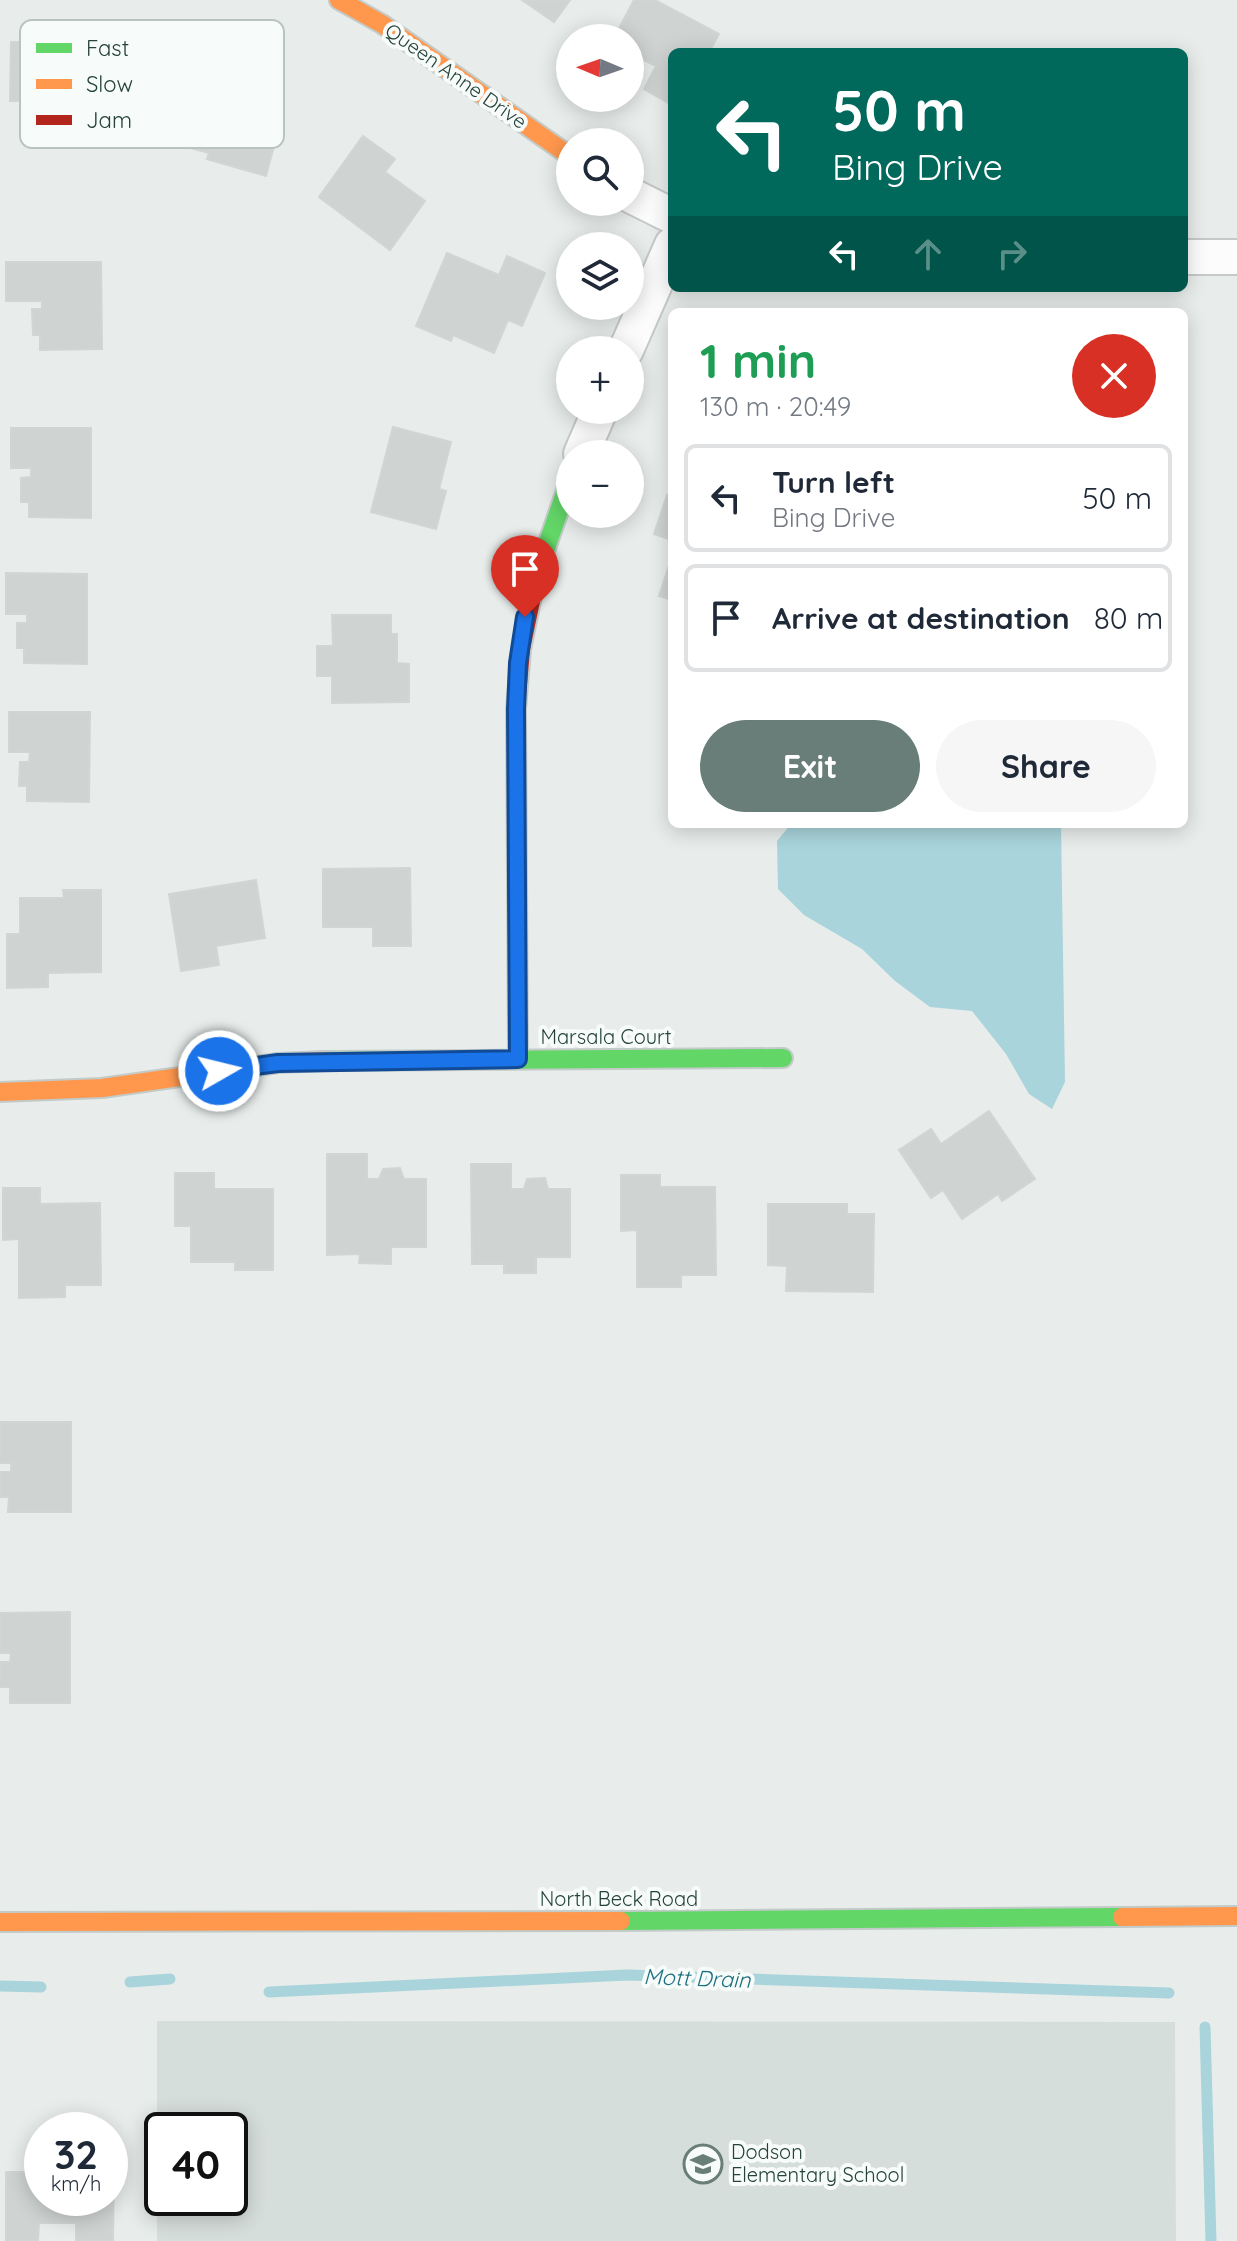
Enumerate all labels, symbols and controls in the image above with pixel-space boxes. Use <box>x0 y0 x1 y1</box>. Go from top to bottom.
street label: Queen Anne Drive <box>381 17 532 134</box>
legend <box>20 20 284 148</box>
north arrow <box>556 24 644 112</box>
map controls <box>556 24 644 528</box>
text: Fast <box>86 34 129 62</box>
text: Slow <box>86 70 133 98</box>
text: 50 m <box>832 75 966 145</box>
icon: left <box>700 80 804 184</box>
text: Jam <box>86 106 132 134</box>
button: search <box>556 128 644 216</box>
text: Bing Drive <box>832 144 1003 189</box>
button: layers <box>556 232 644 320</box>
icon: left <box>822 232 866 276</box>
icon: ahead <box>906 232 950 276</box>
icon: right <box>990 232 1034 276</box>
text: 1 min <box>700 330 816 390</box>
button: close <box>1072 334 1156 418</box>
button: + <box>556 336 644 424</box>
text: 130 m · 20:49 <box>700 390 851 423</box>
button: − <box>556 440 644 528</box>
text: Turn left <box>772 463 895 501</box>
icon: left <box>704 476 748 520</box>
text: 50 m <box>1082 479 1152 517</box>
text: Bing Drive <box>772 501 895 534</box>
pin <box>491 535 559 617</box>
icon: arrive <box>503 547 547 591</box>
icon: arrive <box>704 596 748 640</box>
text: Arrive at destination <box>772 599 1070 637</box>
text: 80 m <box>1094 599 1163 637</box>
button: Exit <box>700 720 920 812</box>
button: Share <box>936 720 1156 812</box>
street label: Marsala Court <box>540 1024 672 1049</box>
position arrow <box>177 1029 261 1113</box>
street label: North Beck Road <box>540 1886 698 1911</box>
water label: Mott Drain <box>643 1962 752 1994</box>
speed limit sign: 40 <box>144 2112 248 2216</box>
text: 32 <box>54 2129 98 2179</box>
place label: Dodson Elementary School <box>731 2139 904 2187</box>
school or university icon: Dodson Elementary School <box>682 2143 724 2185</box>
text: km/h <box>51 2171 101 2196</box>

